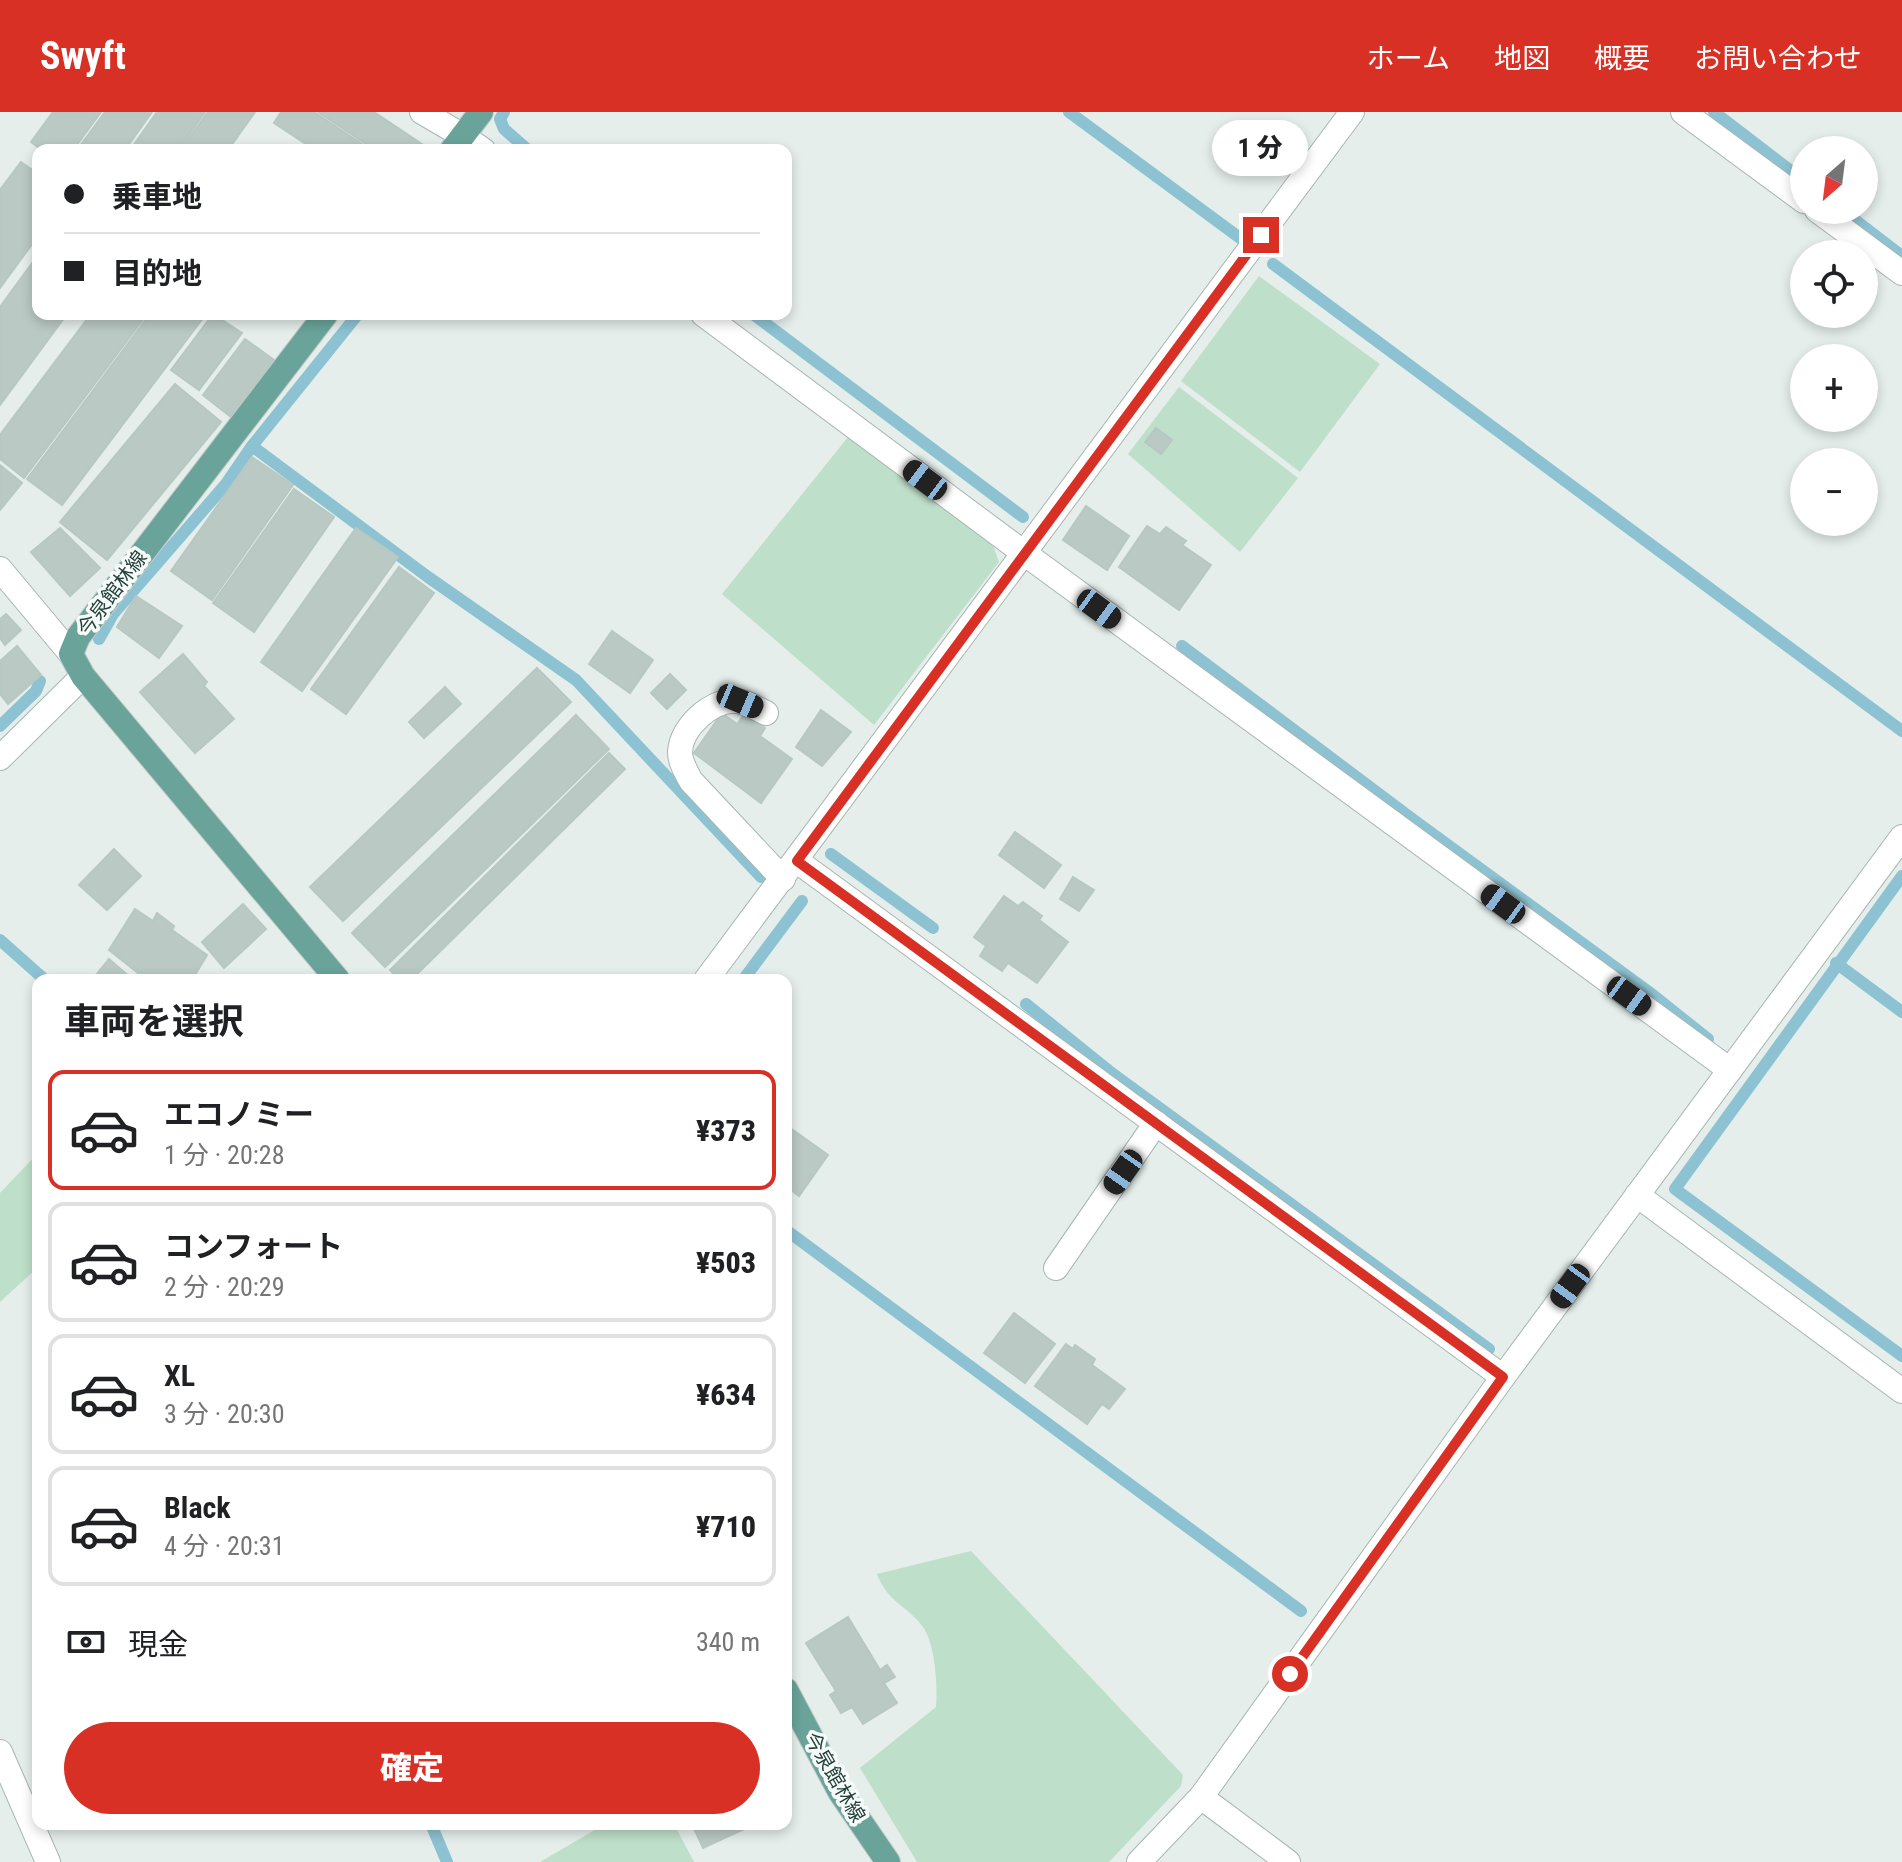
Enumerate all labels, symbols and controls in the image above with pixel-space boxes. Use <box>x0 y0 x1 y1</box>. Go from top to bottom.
text: Swyft <box>40 34 126 78</box>
text: ホーム <box>1367 42 1450 75</box>
text: 地図 <box>1494 42 1550 75</box>
text: 概要 <box>1594 42 1650 75</box>
text: お問い合わせ <box>1694 42 1862 75</box>
callout: 1 分 <box>1213 119 1309 175</box>
text: 1 分 <box>1237 133 1283 163</box>
north arrow <box>1790 136 1878 224</box>
map controls <box>1790 136 1878 536</box>
text: 乗車地 <box>112 179 202 214</box>
route end <box>1243 217 1279 253</box>
button: locate <box>1790 240 1878 328</box>
text: 目的地 <box>112 256 202 291</box>
button: + <box>1790 344 1878 432</box>
button: − <box>1790 448 1878 536</box>
car <box>899 456 951 504</box>
street label: 今泉館林線 <box>72 546 152 640</box>
car <box>1073 585 1125 633</box>
car <box>713 681 767 721</box>
car <box>1477 880 1529 928</box>
car <box>1603 972 1655 1020</box>
text: 車両を選択 <box>64 1001 244 1043</box>
icon: car <box>68 1094 140 1166</box>
text: エコノミー <box>164 1097 314 1132</box>
text: ¥373 <box>696 1113 756 1148</box>
text: 1 分 · 20:28 <box>164 1140 284 1170</box>
car <box>1099 1145 1147 1199</box>
icon: car <box>68 1226 140 1298</box>
text: コンフォート <box>164 1229 343 1264</box>
text: ¥503 <box>696 1245 756 1280</box>
car <box>1546 1260 1594 1312</box>
text: 2 分 · 20:29 <box>164 1272 284 1302</box>
icon: car <box>68 1358 140 1430</box>
text: XL <box>164 1358 195 1393</box>
text: ¥634 <box>696 1377 756 1412</box>
text: 3 分 · 20:30 <box>164 1399 284 1429</box>
icon: car <box>68 1490 140 1562</box>
text: Black <box>164 1490 231 1525</box>
text: ¥710 <box>696 1509 756 1544</box>
text: 4 分 · 20:31 <box>164 1531 284 1561</box>
icon: cash <box>64 1620 108 1664</box>
text: 現金 <box>128 1627 188 1662</box>
text: 340 m <box>696 1627 760 1657</box>
route start <box>1272 1656 1308 1692</box>
button: 確定 <box>64 1722 760 1814</box>
street label: 今泉館林線 <box>800 1728 870 1826</box>

